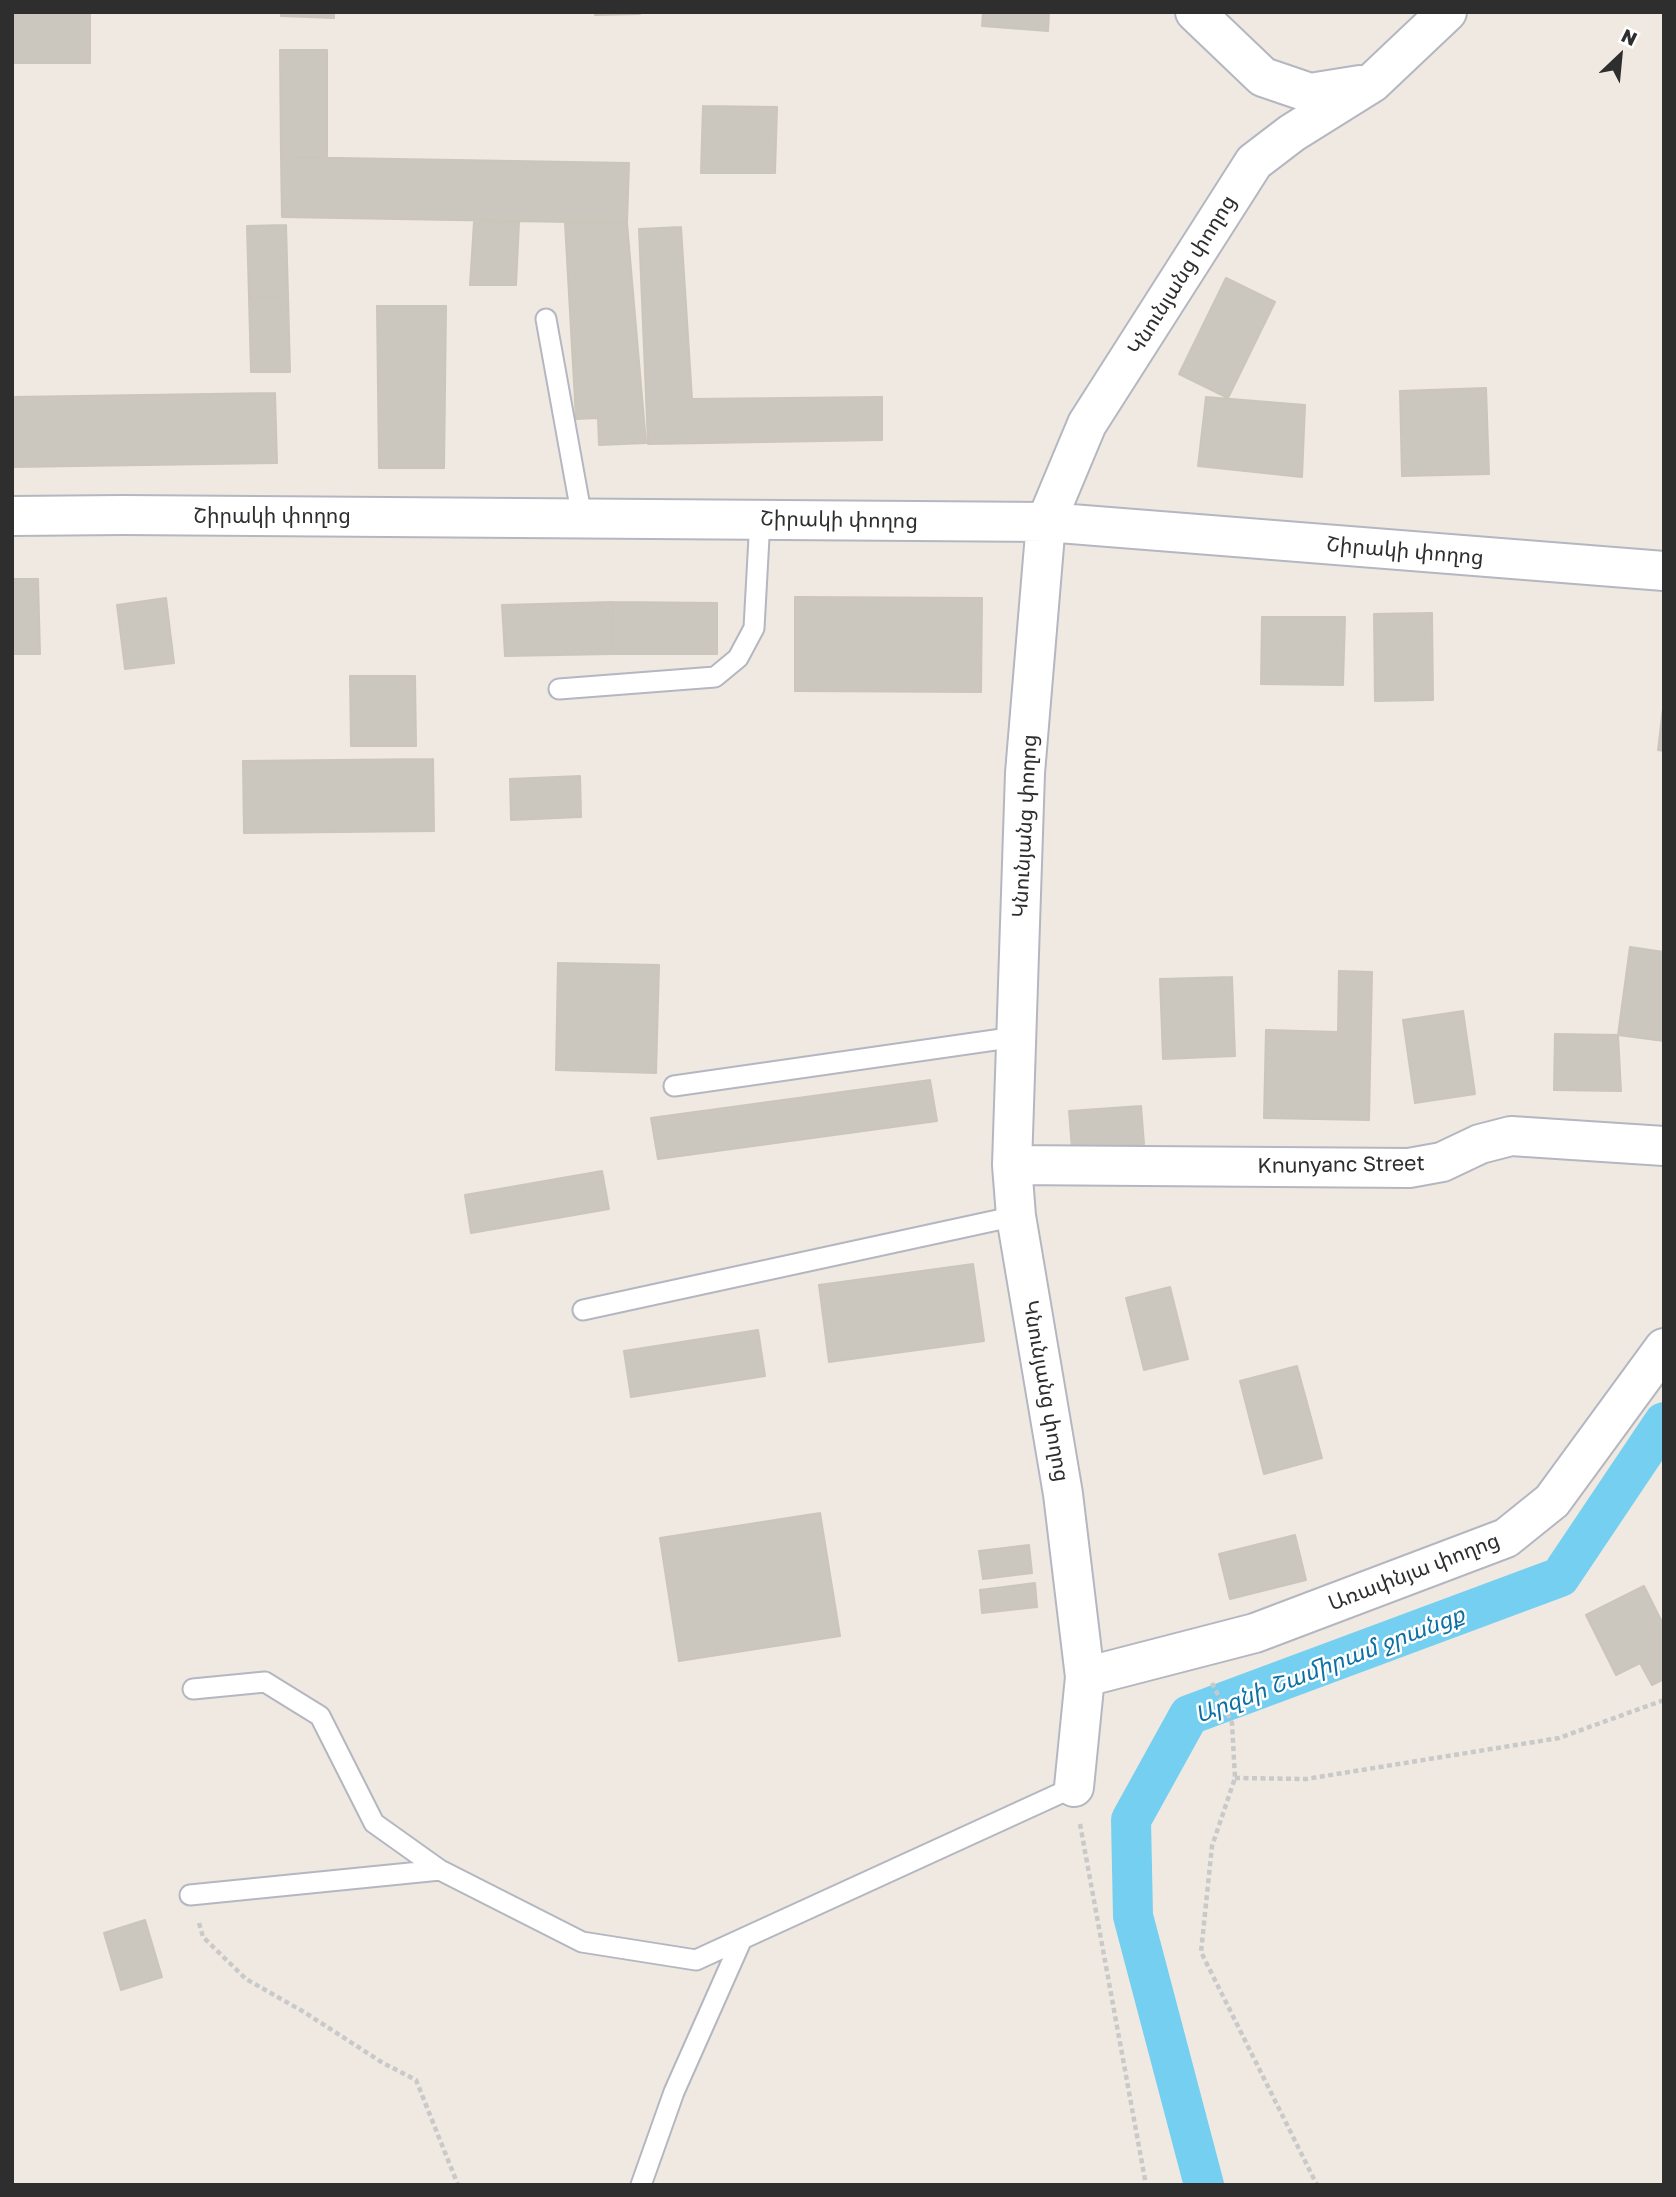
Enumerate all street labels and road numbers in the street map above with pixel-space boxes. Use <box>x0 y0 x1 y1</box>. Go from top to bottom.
street label: Կնունյանց փողոց <box>1123 190 1241 360</box>
street label: Շիրակի փողոց <box>193 503 351 529</box>
street label: Շիրակի փողոց <box>760 506 918 534</box>
street label: Շիրակի փողոց <box>1325 532 1485 570</box>
street label: Կնունյանց փողոց <box>1008 734 1042 918</box>
street label: Knunyanc Street <box>1257 1151 1425 1179</box>
street label: Կնունյանց փողոց <box>1018 1298 1074 1484</box>
street label: Առափնյա փողոց <box>1325 1528 1503 1616</box>

